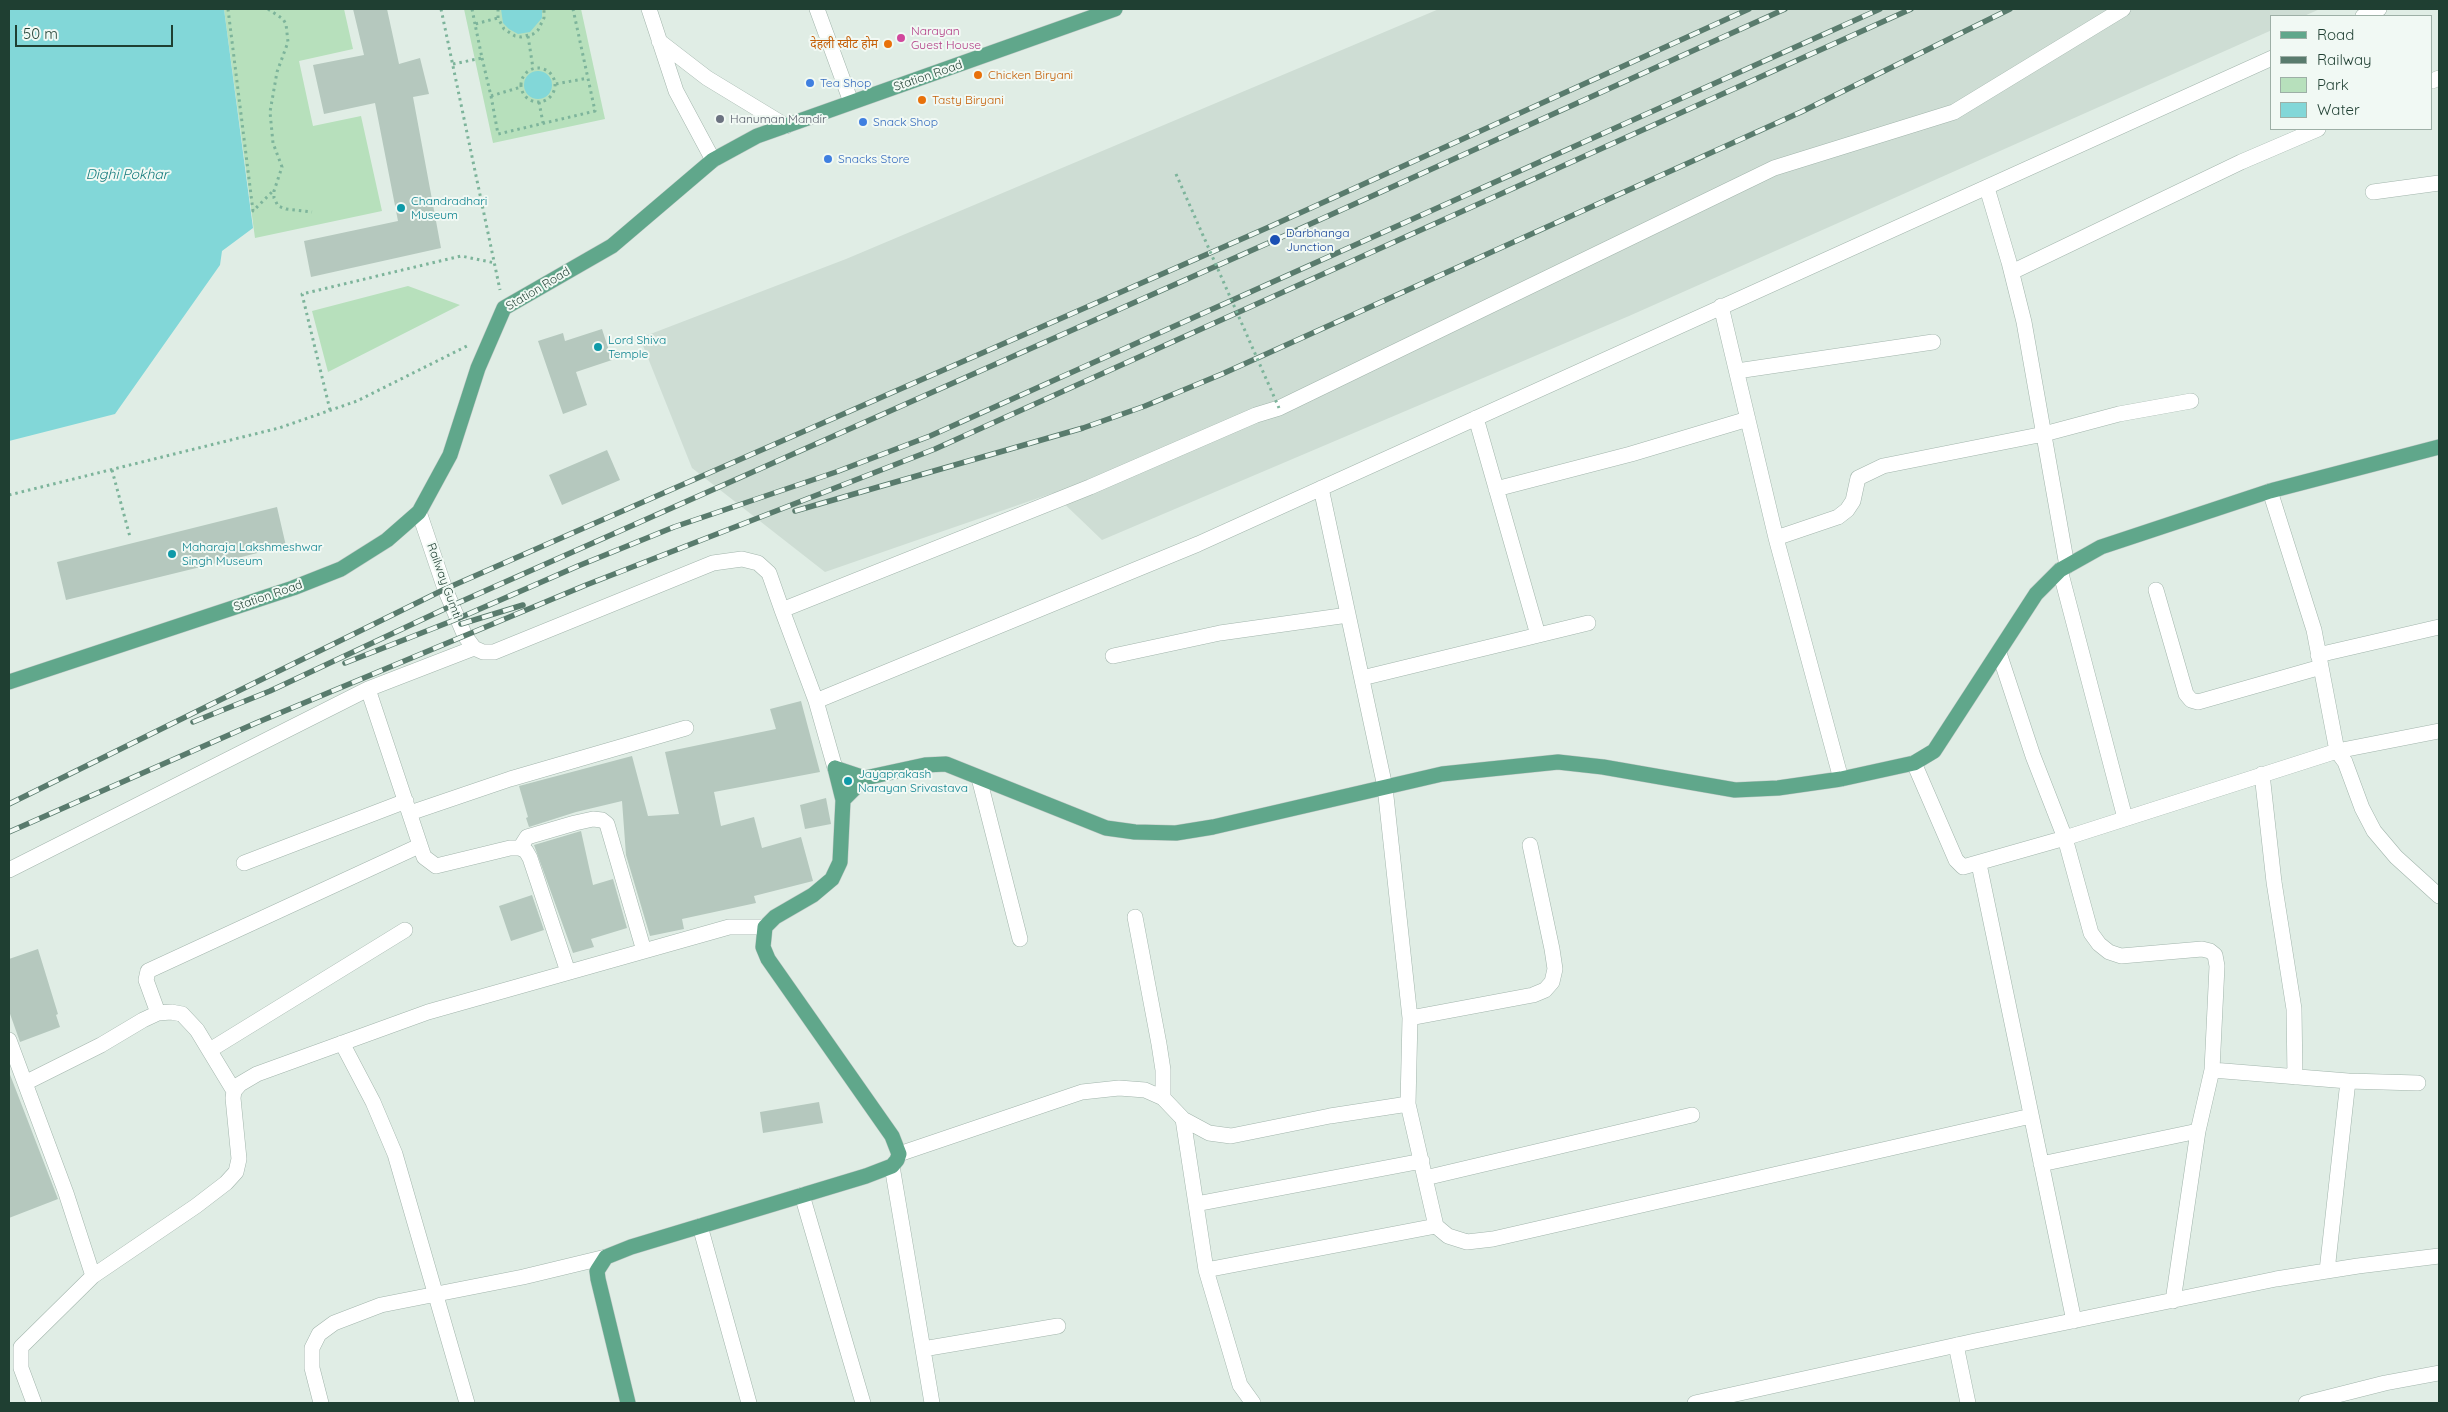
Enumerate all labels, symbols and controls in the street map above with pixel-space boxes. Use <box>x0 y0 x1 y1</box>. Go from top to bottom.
scale bar <box>18 15 175 47</box>
legend <box>2270 15 2433 130</box>
text: 50 m <box>23 24 58 43</box>
place label: Narayan Guest House <box>911 24 981 52</box>
text: Road <box>2317 25 2354 44</box>
marker: Narayan Guest House <box>895 32 907 44</box>
place label: देहली स्वीट होम <box>810 37 878 51</box>
marker: देहली स्वीट होम <box>882 38 894 50</box>
text: Railway <box>2317 50 2372 69</box>
street label: Station Road <box>892 57 964 95</box>
place label: Chicken Biryani <box>988 68 1073 82</box>
marker: Chicken Biryani <box>972 69 984 81</box>
text: Park <box>2317 75 2349 94</box>
place label: Tea Shop <box>820 76 871 90</box>
marker: Tea Shop <box>804 77 816 89</box>
place label: Tasty Biryani <box>932 93 1004 107</box>
marker: Tasty Biryani <box>916 94 928 106</box>
text: Water <box>2317 100 2360 119</box>
place label: Hanuman Mandir <box>730 112 827 126</box>
marker: Hanuman Mandir <box>714 113 726 125</box>
place label: Snack Shop <box>873 115 938 129</box>
marker: Snack Shop <box>857 116 869 128</box>
place label: Snacks Store <box>838 152 910 166</box>
marker: Snacks Store <box>822 153 834 165</box>
water label: Dighi Pokhar <box>86 167 168 183</box>
place label: Chandradhari Museum <box>411 194 487 222</box>
marker: Chandradhari Museum <box>395 202 407 214</box>
place label: Darbhanga Junction <box>1286 226 1350 254</box>
marker: Darbhanga Junction <box>1268 233 1282 247</box>
street label: Station Road <box>503 264 573 314</box>
place label: Lord Shiva Temple <box>608 333 666 361</box>
marker: Lord Shiva Temple <box>592 341 604 353</box>
place label: Maharaja Lakshmeshwar Singh Museum <box>182 540 322 568</box>
street label: Railway Gumti <box>424 541 464 621</box>
marker: Maharaja Lakshmeshwar Singh Museum <box>166 548 178 560</box>
street label: Station Road <box>232 577 304 615</box>
place label: Jayaprakash Narayan Srivastava <box>858 767 968 795</box>
marker: Jayaprakash Narayan Srivastava <box>842 775 854 787</box>

